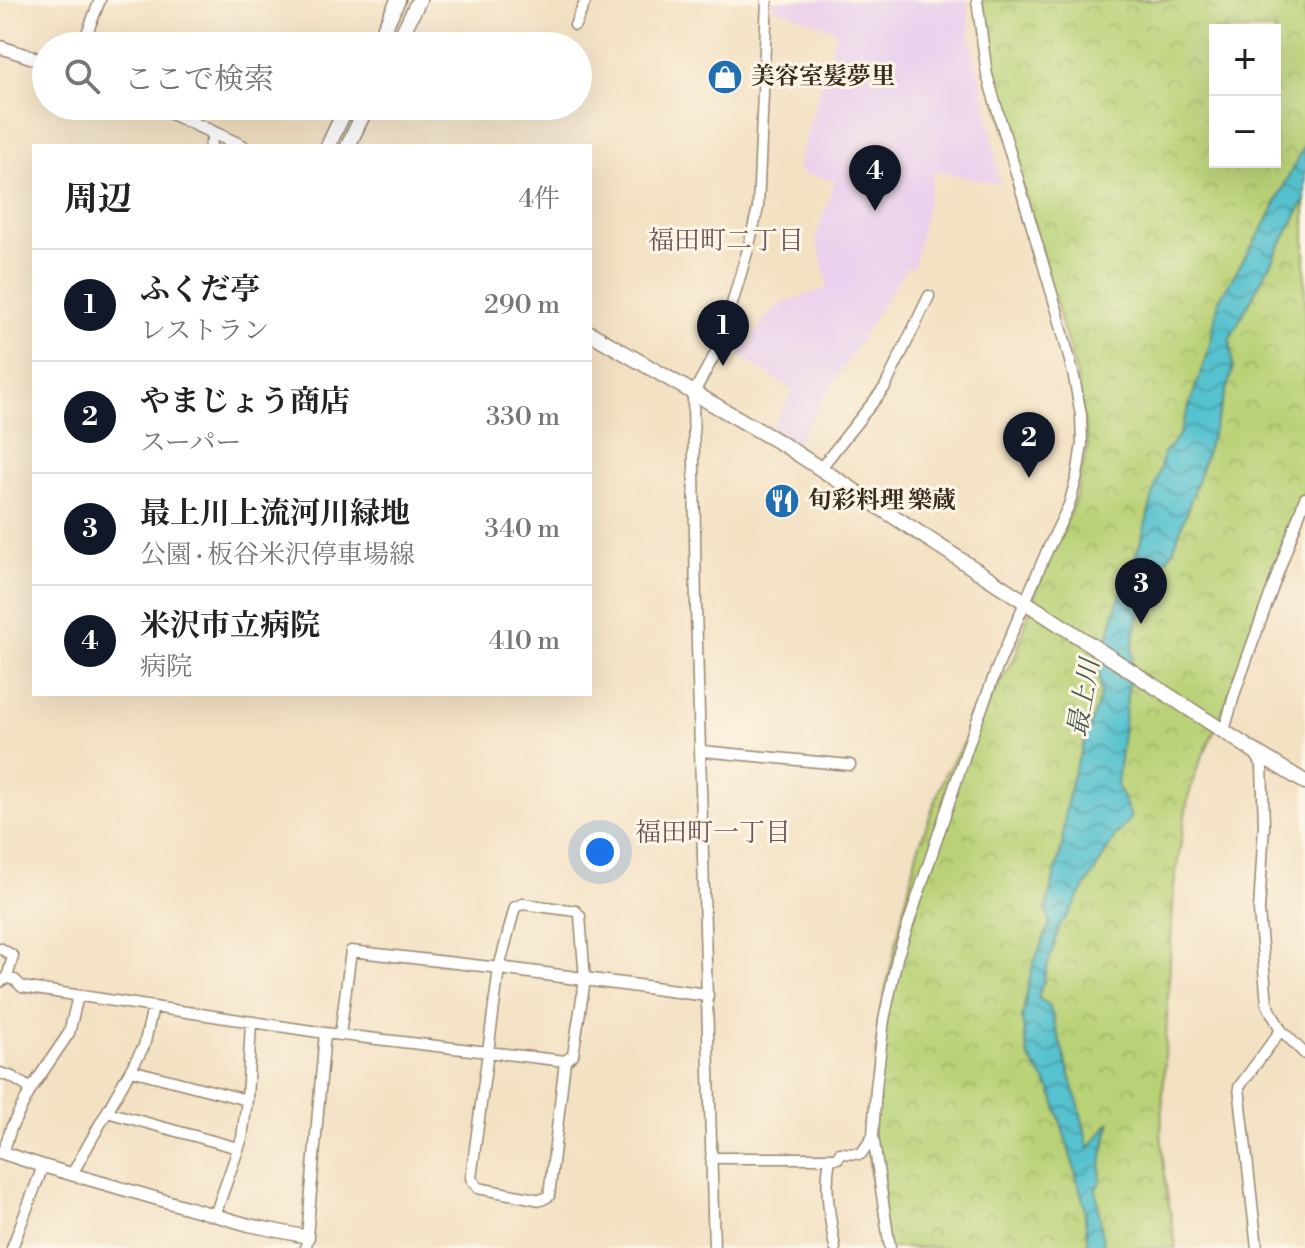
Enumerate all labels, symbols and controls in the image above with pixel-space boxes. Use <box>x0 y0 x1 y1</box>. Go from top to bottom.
map controls <box>1209 24 1281 168</box>
button: + <box>1209 24 1281 96</box>
search box <box>32 32 592 120</box>
icon: search <box>60 54 104 98</box>
shop icon: 美容室髪夢里 <box>706 58 744 96</box>
text: ここで検索 <box>124 61 274 99</box>
place label: 美容室髪夢里 <box>751 62 895 92</box>
button: − <box>1209 96 1281 168</box>
pin: 4 <box>849 145 901 211</box>
text: 周辺 <box>64 179 132 221</box>
text: 4件 <box>519 183 560 215</box>
district label: 福田町二丁目 <box>648 225 804 257</box>
text: ふくだ亭 <box>140 271 260 309</box>
text: 1 <box>84 289 96 321</box>
text: 290 m <box>484 289 560 321</box>
pin: 1 <box>697 300 749 366</box>
text: レストラン <box>140 315 269 347</box>
text: やまじょう商店 <box>140 383 350 421</box>
text: 2 <box>82 401 98 433</box>
text: 330 m <box>486 401 560 433</box>
pin: 2 <box>1003 412 1055 478</box>
text: スーパー <box>140 427 241 459</box>
restaurant icon: 旬彩料理 樂蔵 <box>763 482 801 520</box>
place label: 旬彩料理 樂蔵 <box>808 486 956 516</box>
text: 最上川上流河川緑地 <box>140 495 410 533</box>
text: 3 <box>82 513 98 545</box>
text: 340 m <box>484 513 560 545</box>
text: 公園 · 板谷米沢停車場線 <box>140 539 415 571</box>
pin: 3 <box>1115 558 1167 624</box>
text: 米沢市立病院 <box>140 607 320 645</box>
text: 4 <box>81 625 99 657</box>
text: 410 m <box>489 625 560 657</box>
text: 病院 <box>140 651 192 683</box>
water label: 最上川 <box>1061 654 1107 739</box>
district label: 福田町一丁目 <box>635 817 791 849</box>
your location <box>580 832 620 872</box>

